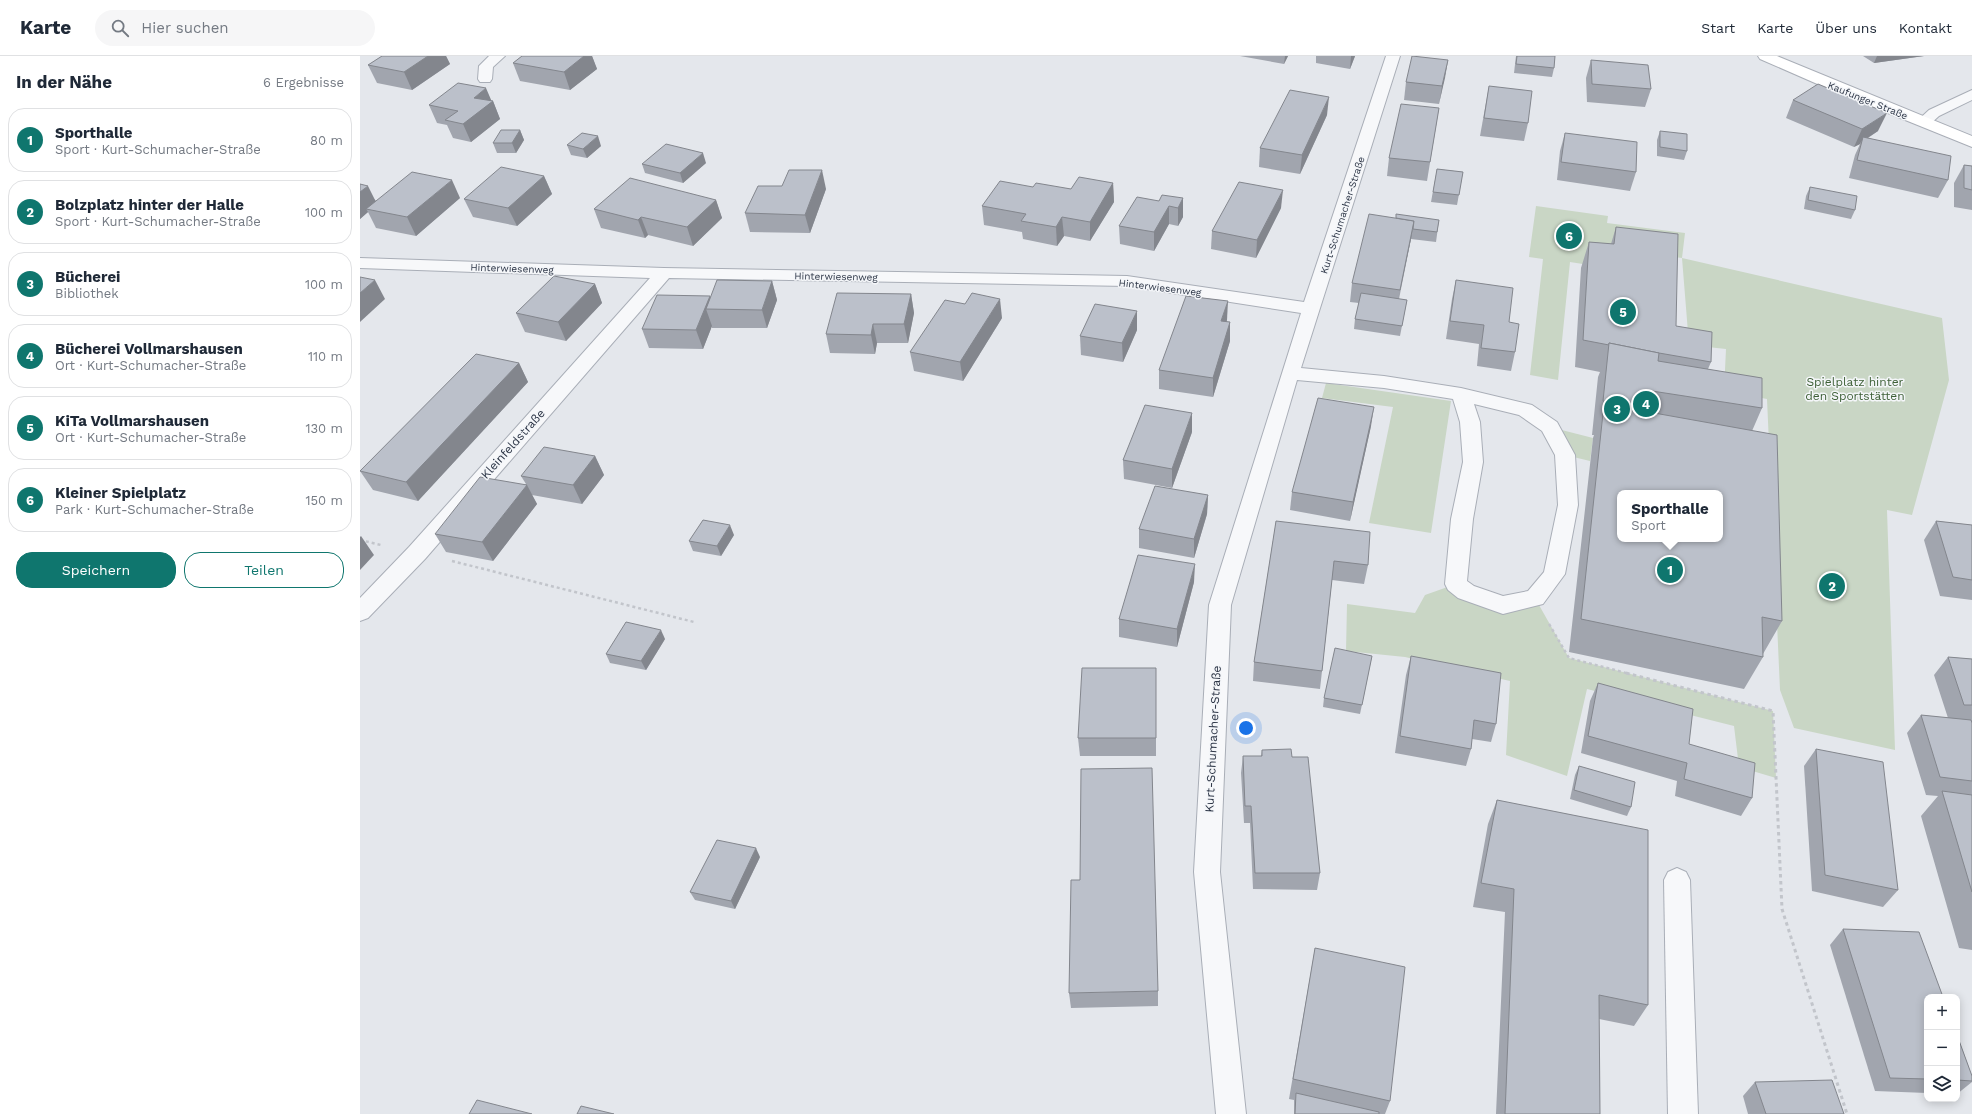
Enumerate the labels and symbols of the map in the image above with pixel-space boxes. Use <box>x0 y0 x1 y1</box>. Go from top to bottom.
street label: Kaufunger Straße <box>1826 79 1910 122</box>
street label: Kurt-Schumacher-Straße <box>1318 155 1367 275</box>
pin: 6 <box>1556 221 1582 251</box>
street label: Hinterwiesenweg <box>470 262 555 275</box>
street label: Hinterwiesenweg <box>794 270 878 283</box>
street label: Hinterwiesenweg <box>1118 277 1203 298</box>
pin: 5 <box>1610 297 1636 327</box>
park label: Spielplatz hinter den Sportstätten <box>1805 375 1905 403</box>
pin: 4 <box>1633 389 1659 419</box>
pin: 3 <box>1604 394 1630 424</box>
street label: Kleinfeldstraße <box>478 406 548 482</box>
pin: 1 <box>1657 555 1683 585</box>
pin: 2 <box>1819 571 1845 601</box>
street label: Kurt-Schumacher-Straße <box>1202 665 1224 813</box>
your location <box>1236 718 1256 738</box>

